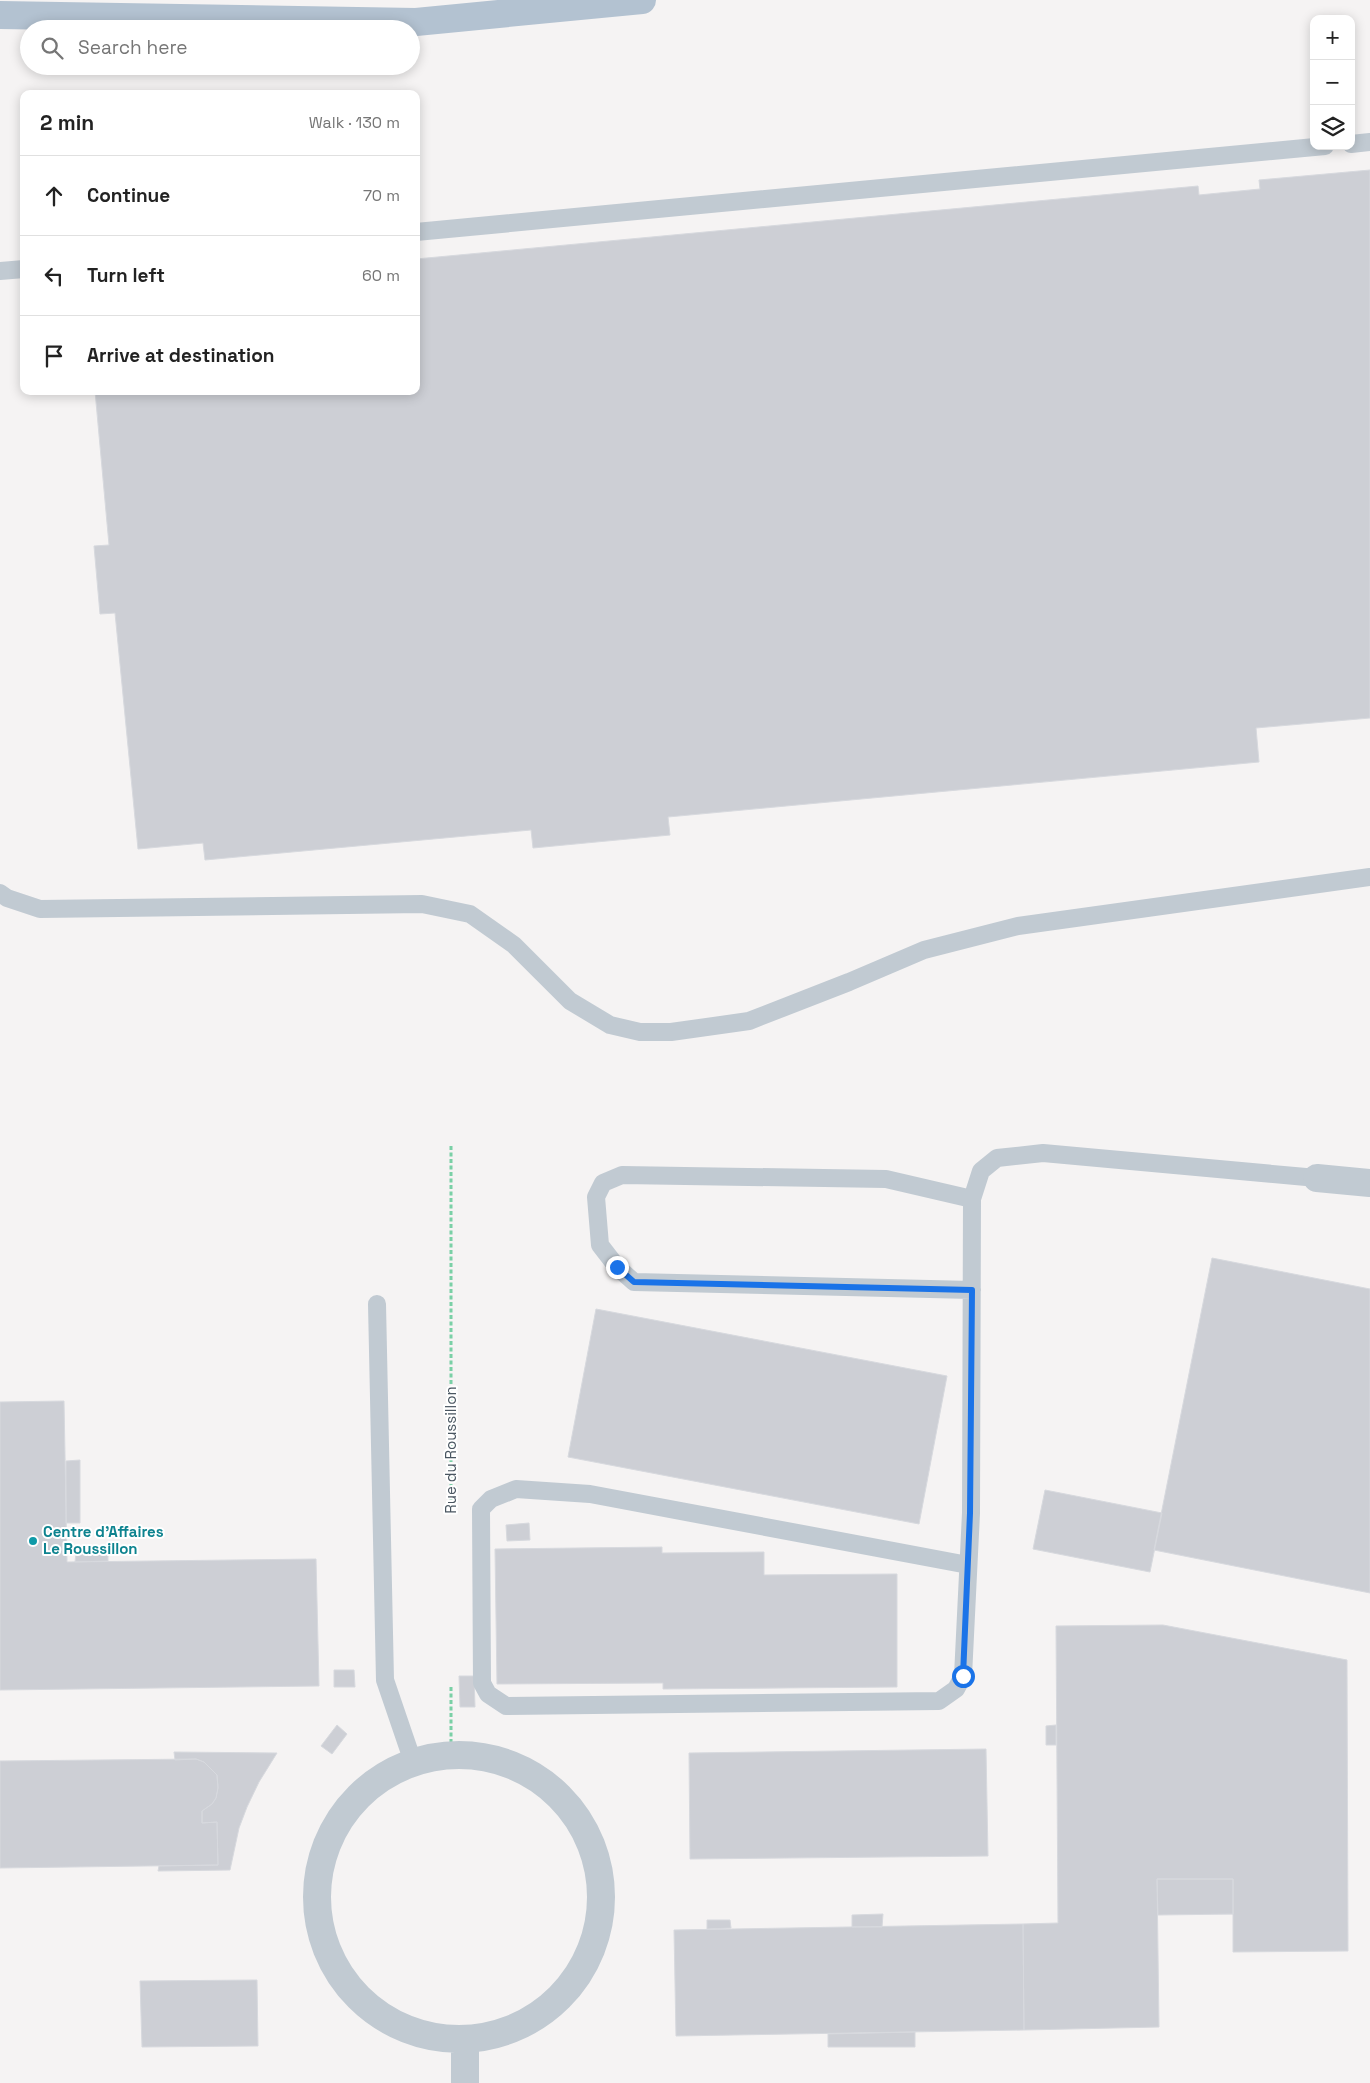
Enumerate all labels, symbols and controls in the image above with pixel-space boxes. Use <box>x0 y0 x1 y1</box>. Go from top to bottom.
map controls <box>1310 15 1355 150</box>
button: + <box>1310 15 1355 60</box>
search box <box>20 20 420 75</box>
icon: search <box>38 34 66 62</box>
text: Search here <box>78 35 188 60</box>
button: − <box>1310 60 1355 105</box>
button: layers <box>1310 105 1355 150</box>
text: 2 min <box>40 109 94 136</box>
text: Walk · 130 m <box>309 112 400 133</box>
icon: ahead <box>40 182 68 210</box>
text: Continue <box>87 183 170 208</box>
text: 70 m <box>363 185 400 206</box>
icon: left <box>40 262 68 290</box>
text: Turn left <box>87 263 165 288</box>
text: 60 m <box>362 265 400 286</box>
icon: arrive <box>40 342 68 370</box>
text: Arrive at destination <box>87 343 275 368</box>
route end <box>606 1256 629 1279</box>
street label: Rue du Roussillon <box>441 1386 460 1514</box>
place label: Centre d’Affaires Le Roussillon <box>43 1522 164 1558</box>
marker: Centre d’Affaires Le Roussillon <box>27 1535 39 1547</box>
route start <box>952 1665 975 1688</box>

